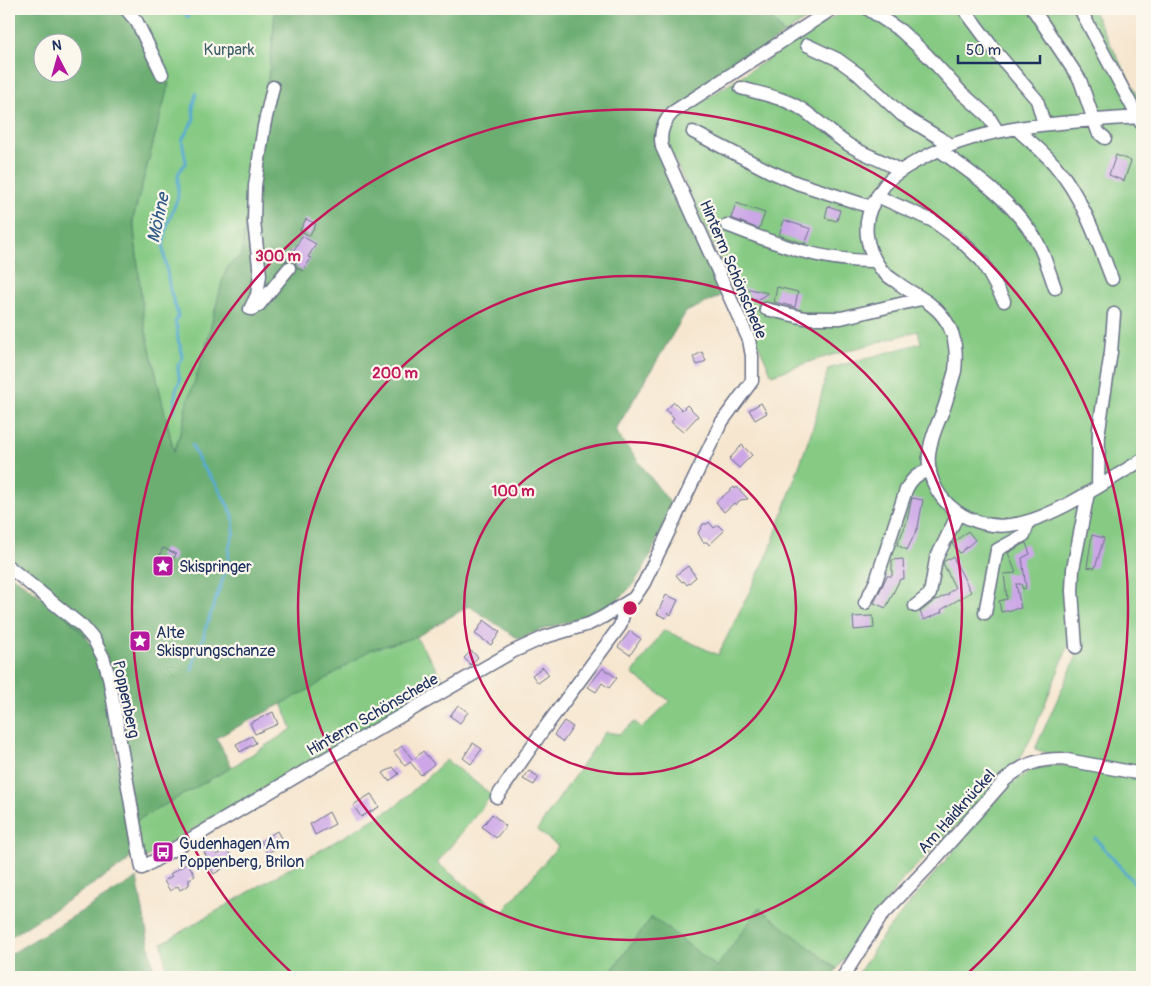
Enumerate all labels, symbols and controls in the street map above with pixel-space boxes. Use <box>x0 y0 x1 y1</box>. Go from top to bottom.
north arrow <box>32 32 82 82</box>
scale bar <box>958 32 1041 64</box>
text: N <box>51 37 62 55</box>
park label: Kurpark <box>204 40 255 60</box>
text: 50 m <box>966 41 1001 60</box>
water label: Möhne <box>142 189 175 245</box>
street label: Hinterm Schönschede <box>695 197 771 342</box>
text: 300 m <box>255 247 301 266</box>
text: 200 m <box>372 364 418 383</box>
text: 100 m <box>492 482 534 501</box>
place icon: Skispringer <box>151 554 175 578</box>
place label: Skispringer <box>179 557 252 577</box>
centre of rings <box>621 599 639 617</box>
place label: Alte Skisprungschanze <box>156 623 276 661</box>
place icon: Alte Skisprungschanze <box>128 629 152 653</box>
street label: Poppenberg <box>108 659 144 740</box>
street label: Hinterm Schönschede <box>303 669 442 761</box>
street label: Am Haidknückel <box>914 765 1000 858</box>
place label: Gudenhagen Am Poppenberg, Brilon <box>179 834 304 872</box>
bus stop icon: Gudenhagen Am Poppenberg, Brilon <box>151 840 175 864</box>

